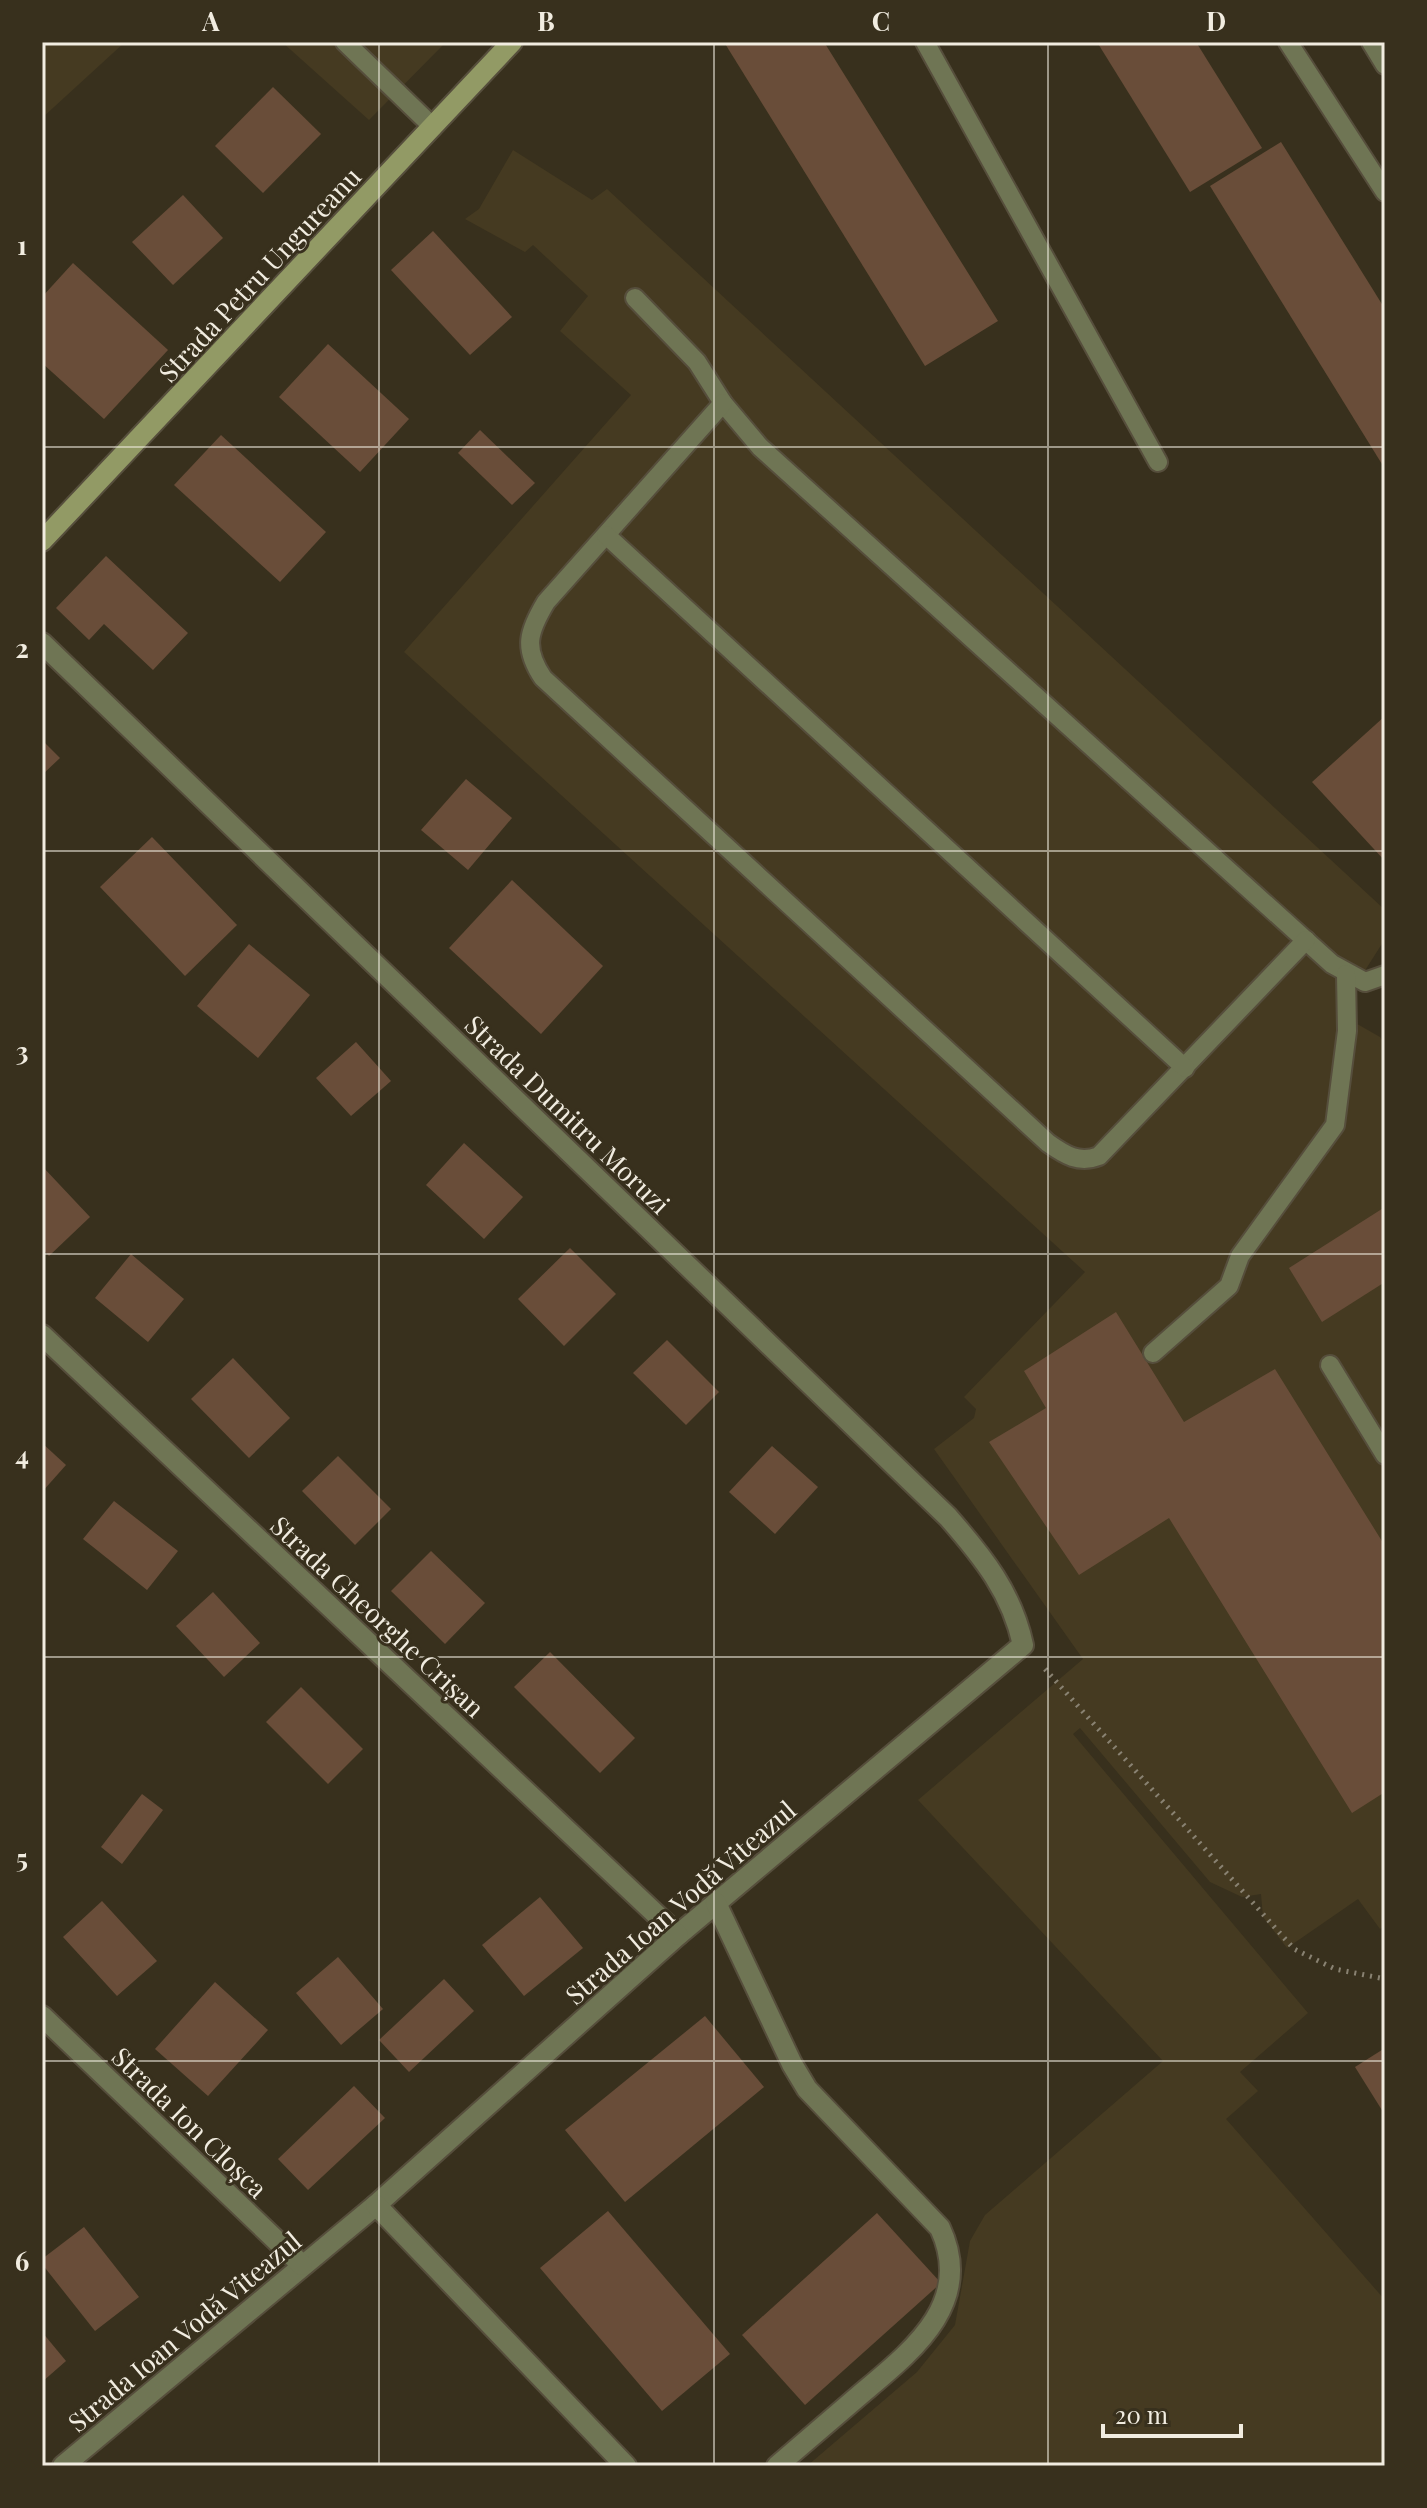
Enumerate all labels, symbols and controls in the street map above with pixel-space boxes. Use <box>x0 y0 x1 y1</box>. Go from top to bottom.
text: A <box>201 3 220 38</box>
text: B <box>537 3 555 38</box>
text: C <box>872 3 890 38</box>
text: D <box>1206 3 1226 38</box>
street label: Strada Petru Ungureanu <box>150 159 368 389</box>
text: 1 <box>17 227 27 262</box>
text: 2 <box>15 630 29 665</box>
street label: Strada Dumitru Moruzi <box>458 1007 678 1221</box>
text: 3 <box>16 1033 28 1068</box>
text: 4 <box>15 1437 29 1472</box>
street label: Strada Gheorghe Crișan <box>264 1508 493 1725</box>
street label: Strada Ioan Vodă Viteazul <box>557 1792 803 2012</box>
text: 5 <box>16 1840 28 1875</box>
street label: Strada Ion Cloșca <box>105 2039 275 2205</box>
street label: Strada Ioan Vodă Viteazul <box>60 2223 308 2439</box>
text: 6 <box>15 2243 29 2278</box>
scale bar <box>1103 2388 1241 2438</box>
text: 20 m <box>1115 2398 1168 2430</box>

